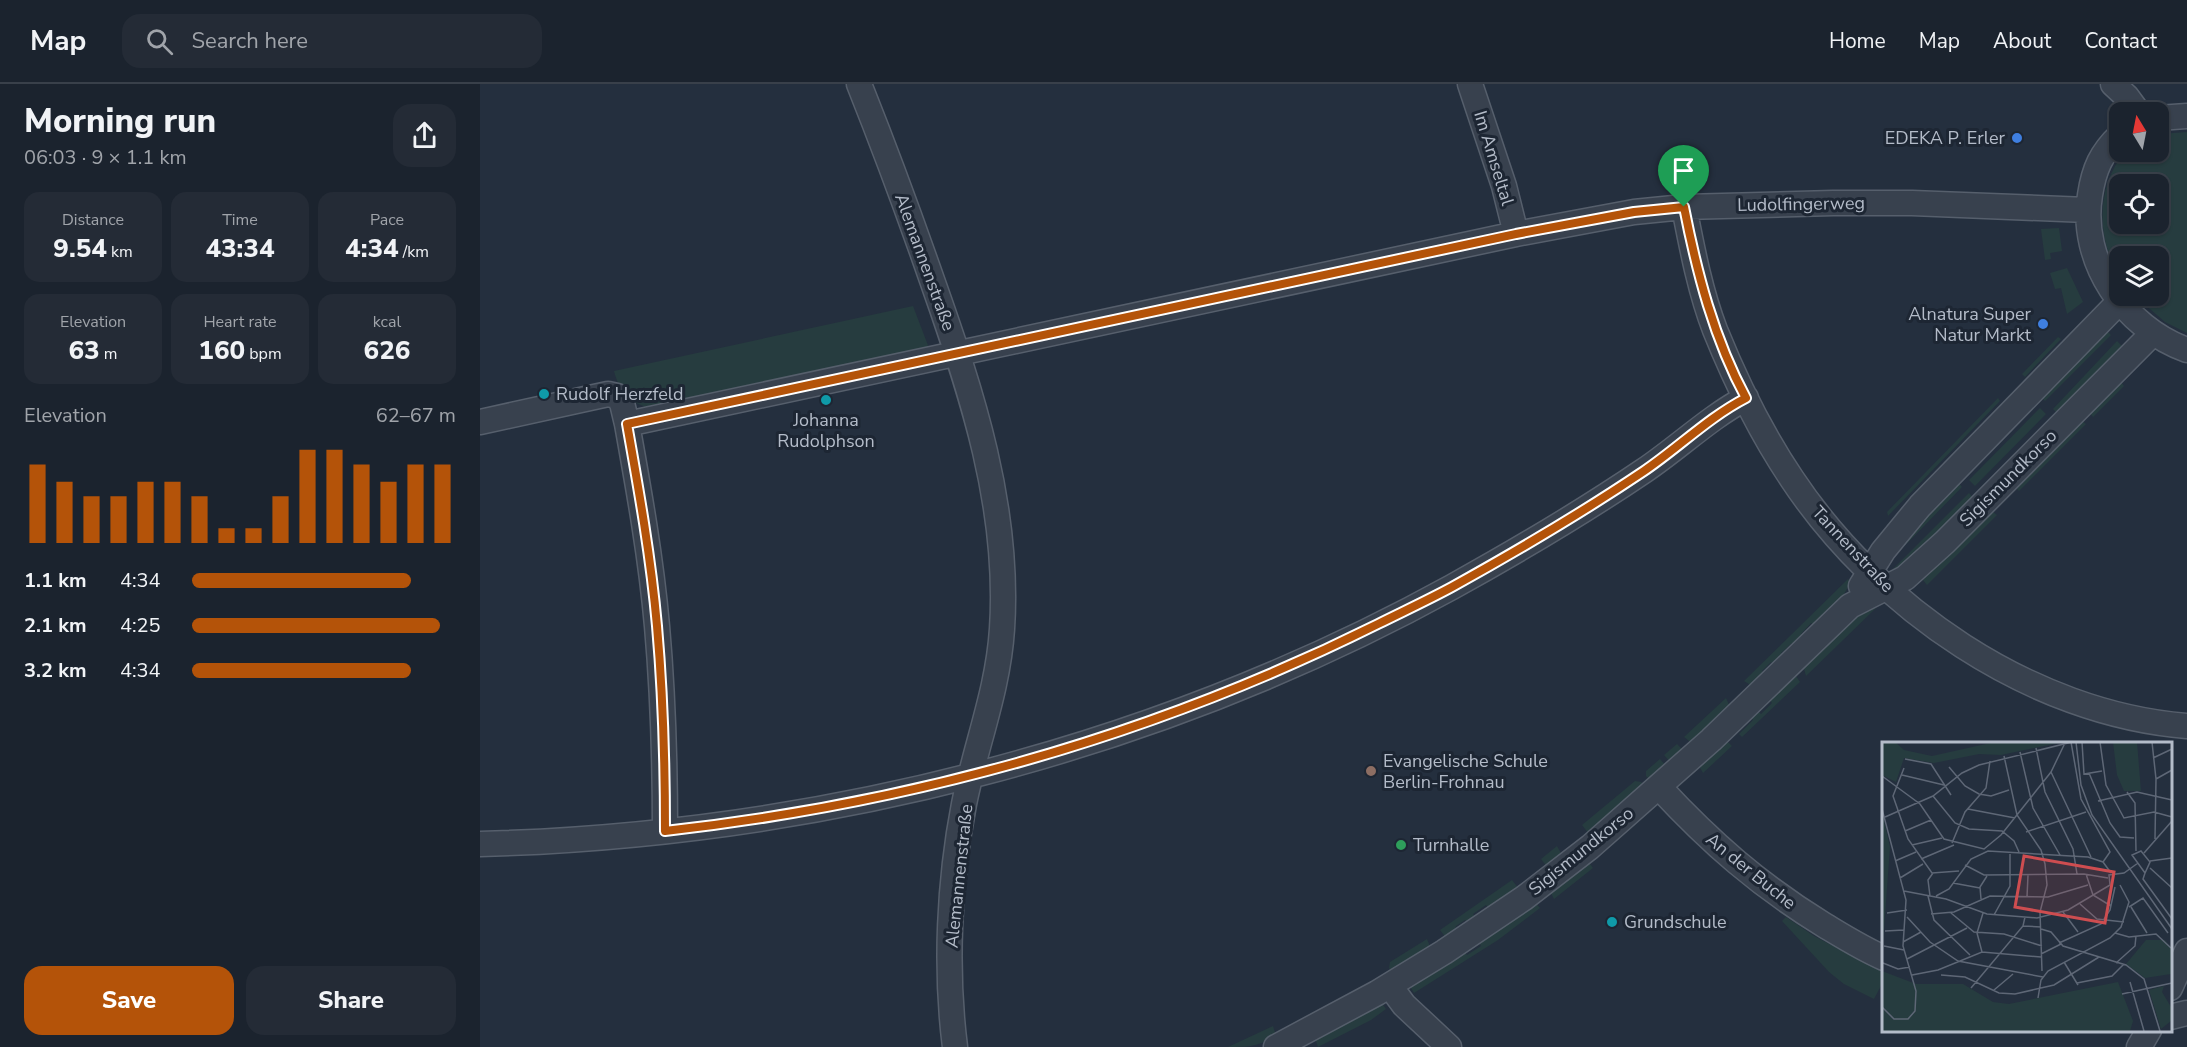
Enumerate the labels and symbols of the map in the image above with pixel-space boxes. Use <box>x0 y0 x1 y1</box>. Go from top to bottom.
north arrow <box>2109 102 2169 162</box>
street label: Im Amseltal <box>1468 108 1520 209</box>
place label: EDEKA P. Erler <box>1885 126 2006 150</box>
marker: EDEKA P. Erler <box>2010 131 2024 145</box>
pin <box>1658 145 1709 207</box>
street label: Alemannenstraße <box>889 190 961 334</box>
street label: Ludolfingerweg <box>1737 191 1865 217</box>
place label: Alnatura Super Natur Markt <box>1908 302 2032 347</box>
marker: Alnatura Super Natur Markt <box>2036 317 2050 331</box>
place label: Rudolf Herzfeld <box>556 382 684 406</box>
marker: Rudolf Herzfeld <box>537 387 551 401</box>
marker: Johanna Rudolphson <box>819 393 833 407</box>
place label: Johanna Rudolphson <box>777 408 875 453</box>
street label: Sigismundkorso <box>1954 424 2062 532</box>
street label: Tannenstraße <box>1806 500 1900 598</box>
inset map <box>1882 742 2172 1032</box>
place label: Evangelische Schule Berlin-Frohnau <box>1383 749 1548 794</box>
marker: Evangelische Schule Berlin-Frohnau <box>1364 764 1378 778</box>
street label: Sigismundkorso <box>1523 801 1639 901</box>
street label: Alemannenstraße <box>940 803 978 949</box>
street label: An der Buche <box>1701 827 1801 915</box>
place label: Turnhalle <box>1413 833 1489 857</box>
marker: Turnhalle <box>1394 838 1408 852</box>
place label: Grundschule <box>1624 910 1726 934</box>
marker: Grundschule <box>1605 915 1619 929</box>

